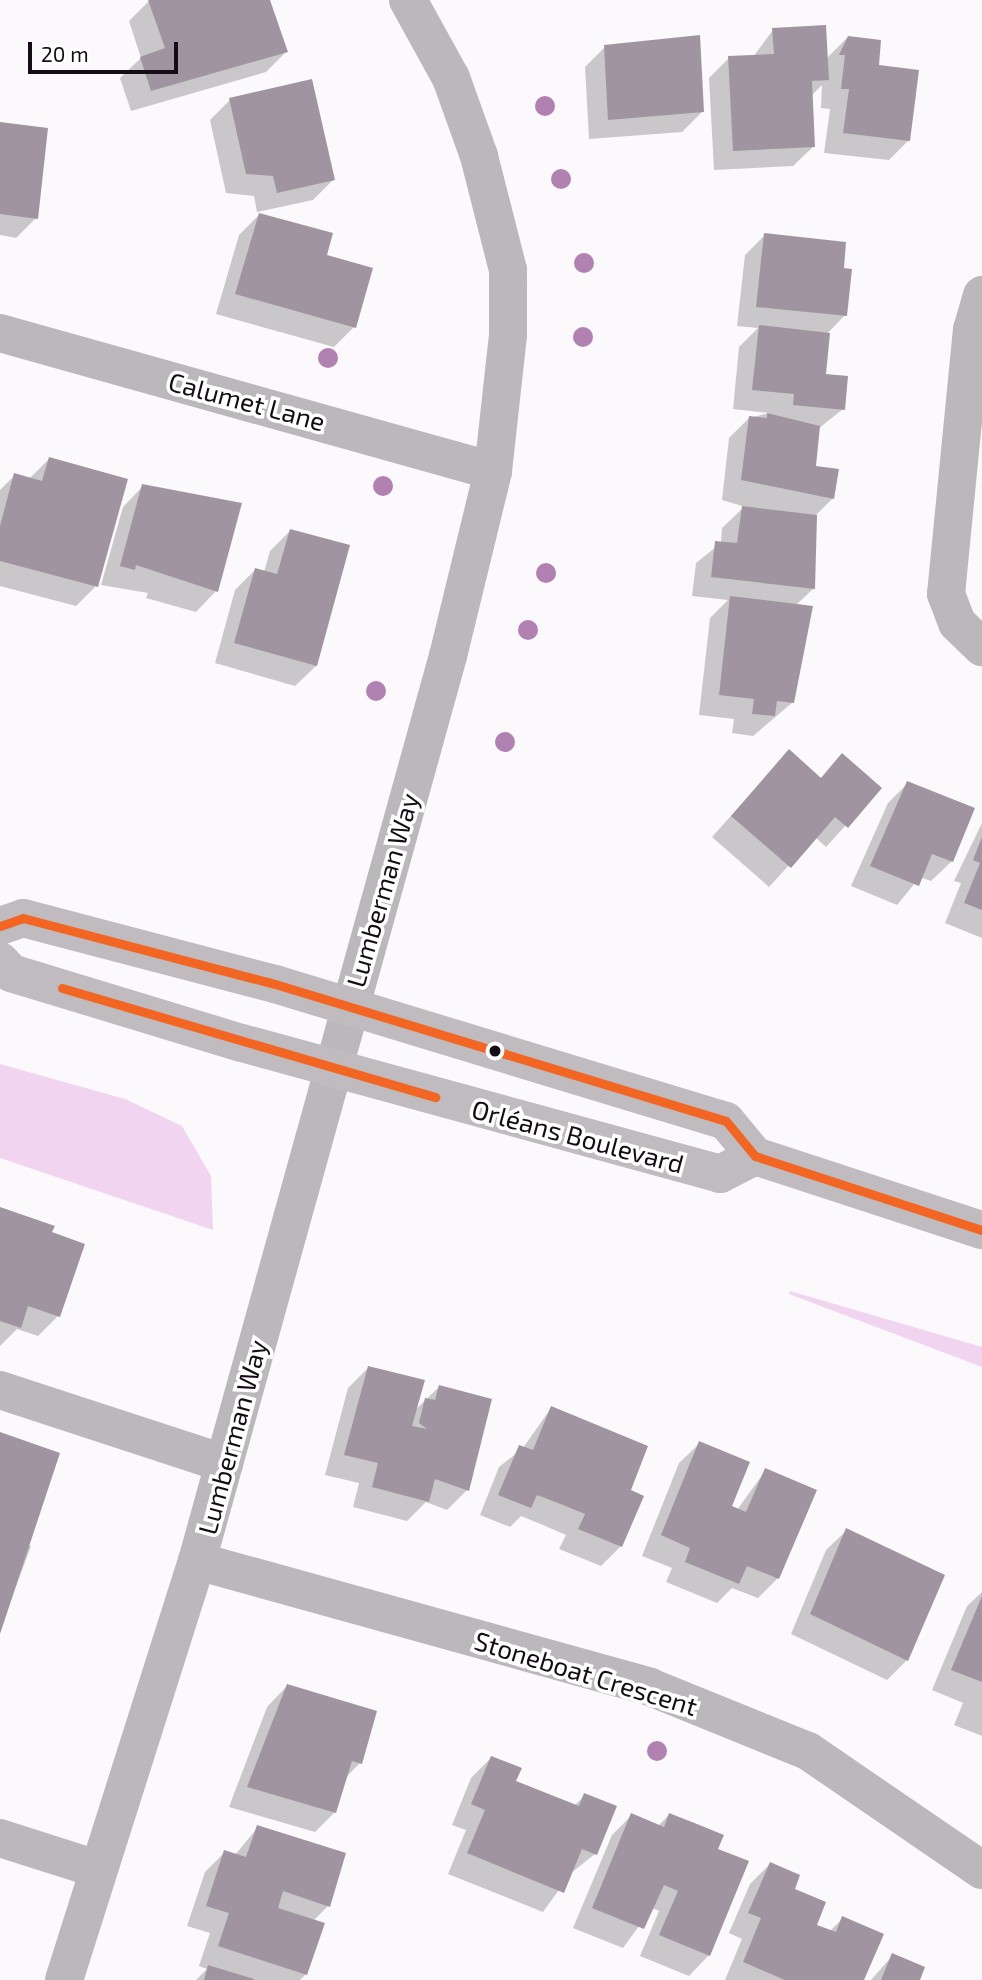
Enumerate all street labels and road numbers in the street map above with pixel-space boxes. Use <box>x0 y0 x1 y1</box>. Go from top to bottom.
street label: Calumet Lane <box>165 365 329 437</box>
street label: Lumberman Way <box>339 789 425 991</box>
street label: Orléans Boulevard <box>469 1093 687 1179</box>
street label: Lumberman Way <box>191 1336 273 1538</box>
street label: Stoneboat Crescent <box>471 1624 701 1722</box>

